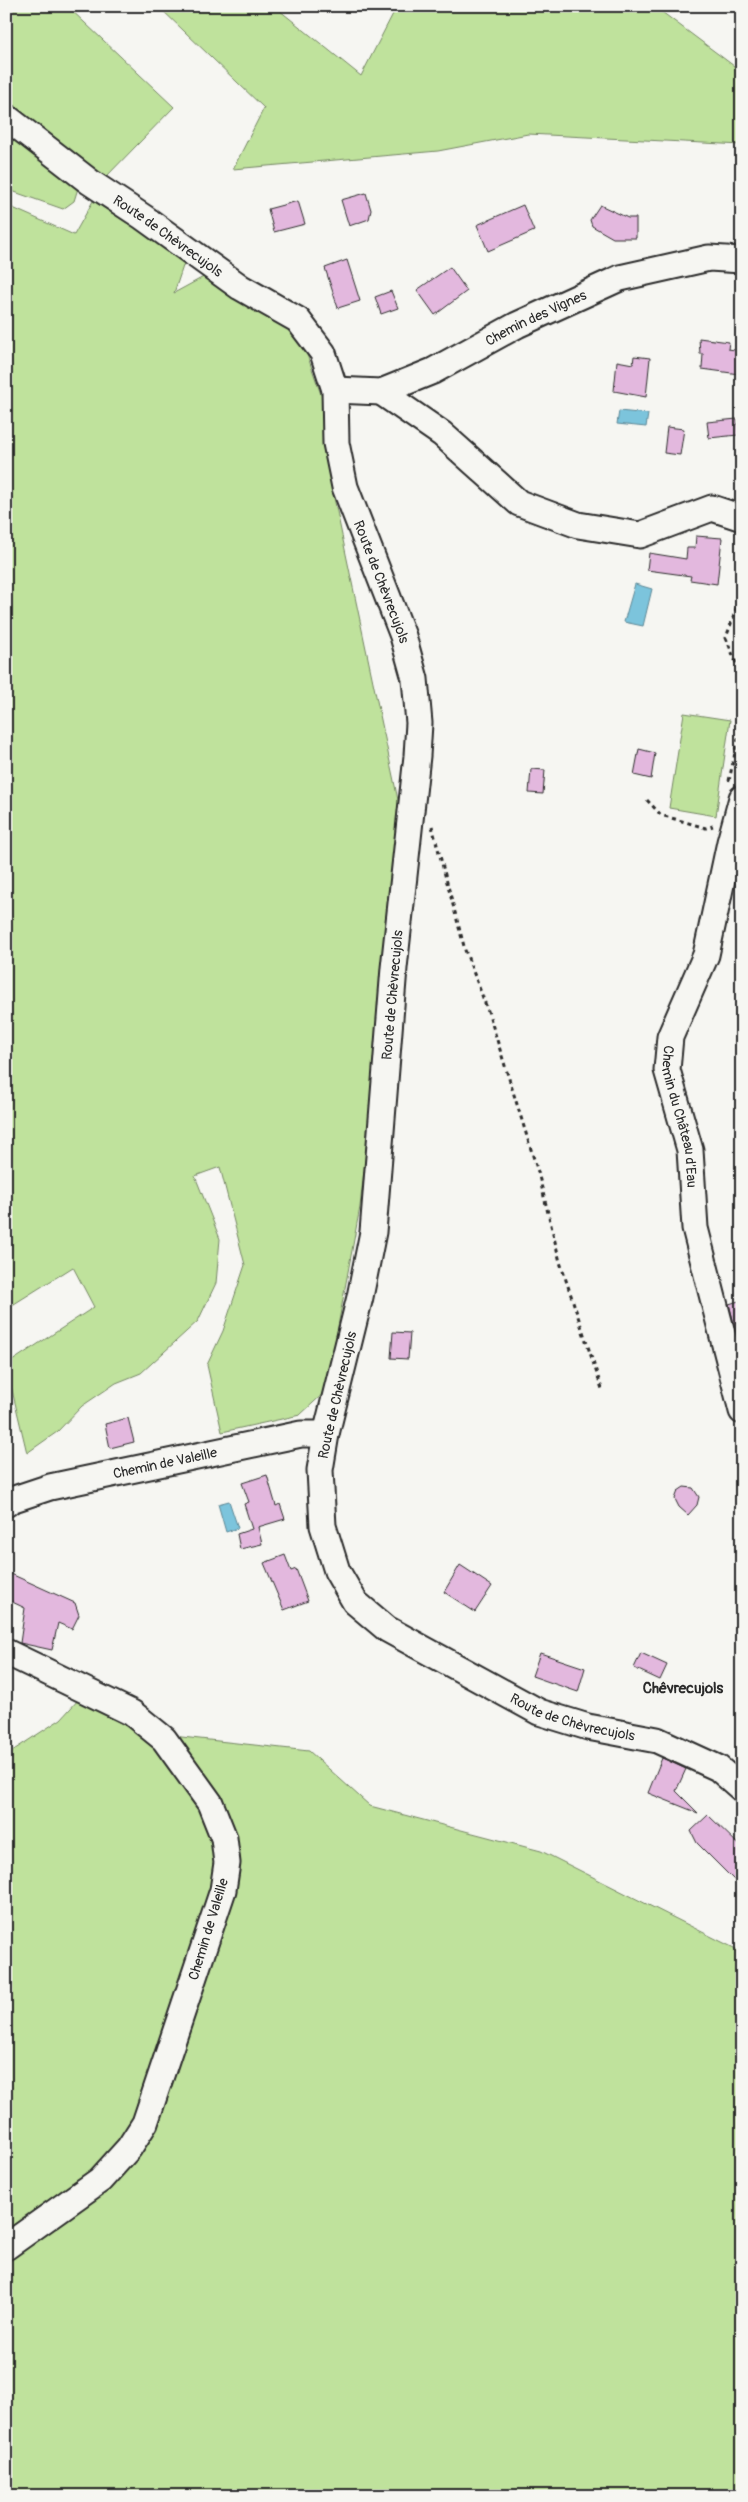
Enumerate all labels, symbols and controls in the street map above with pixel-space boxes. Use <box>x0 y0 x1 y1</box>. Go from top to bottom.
street label: Route de Chèvrecujols <box>110 192 227 281</box>
street label: Chemin des Vignes <box>483 286 590 350</box>
street label: Route de Chèvrecujols <box>350 518 413 646</box>
street label: Route de Chèvrecujols <box>378 929 407 1061</box>
street label: Chemin du Château d'Eau <box>658 1045 700 1188</box>
street label: Route de Chèvrecujols <box>315 1329 361 1460</box>
street label: Chemin de Valeille <box>111 1444 219 1482</box>
district label: Chêvrecujols <box>643 1679 724 1698</box>
street label: Route de Chèvrecujols <box>507 1690 637 1745</box>
street label: Chemin de Valeille <box>185 1876 232 1982</box>

